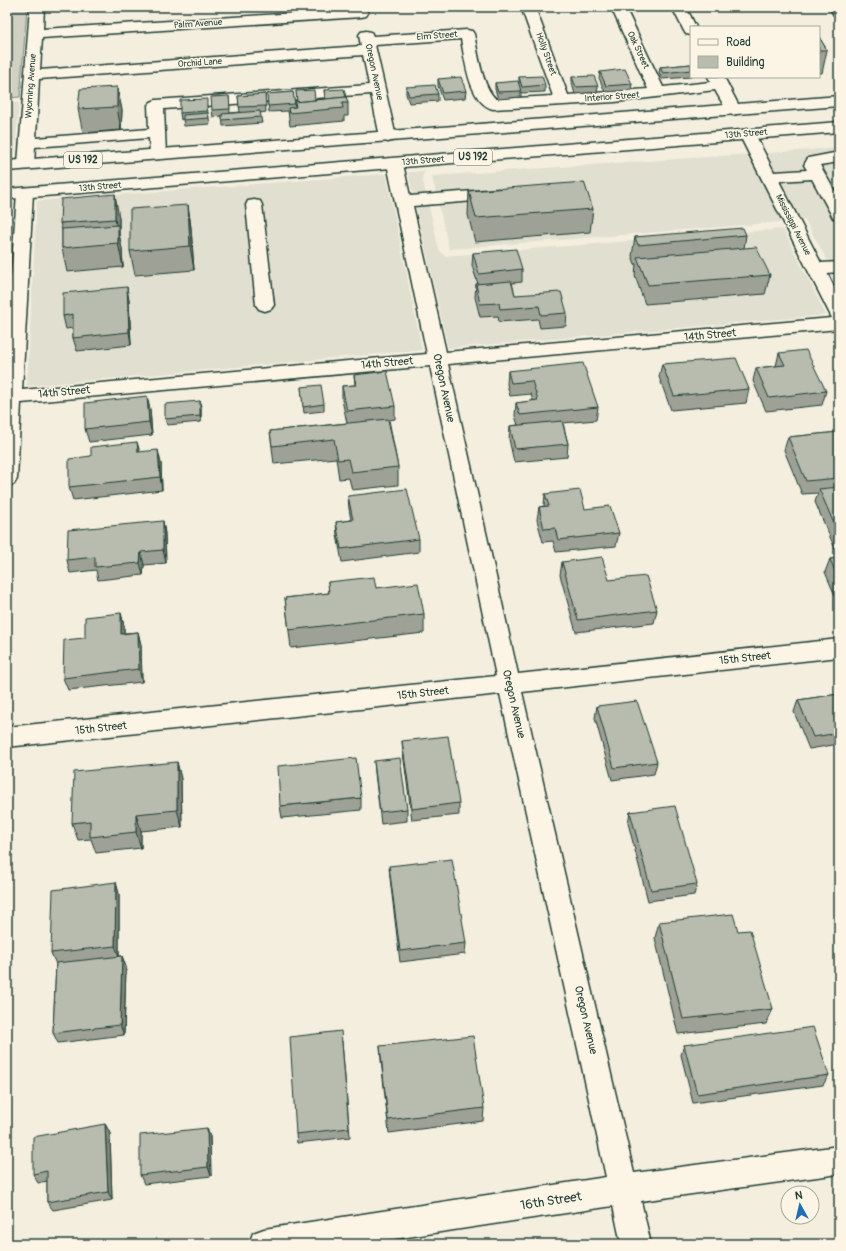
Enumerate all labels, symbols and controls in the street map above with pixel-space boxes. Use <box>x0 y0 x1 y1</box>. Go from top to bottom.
street label: Palm Avenue <box>173 17 223 31</box>
legend <box>690 26 820 78</box>
street label: Elm Street <box>416 29 458 43</box>
street label: Oak Street <box>625 30 652 71</box>
street label: Holly Street <box>533 31 559 77</box>
text: Road <box>726 35 751 50</box>
street label: Oregon Avenue <box>363 43 385 102</box>
street label: Wyoming Avenue <box>23 53 39 119</box>
text: Building <box>726 55 765 70</box>
street label: Orchid Lane <box>178 56 223 70</box>
street label: Interior Street <box>584 90 640 104</box>
street label: 13th Street <box>724 127 768 141</box>
road number: US 192 <box>454 149 492 165</box>
road number: US 192 <box>64 152 102 168</box>
street label: 13th Street <box>401 154 445 168</box>
street label: 13th Street <box>78 180 122 194</box>
street label: Mississippi Avenue <box>773 193 813 258</box>
street label: 14th Street <box>683 326 737 344</box>
street label: Oregon Avenue <box>430 352 458 424</box>
street label: 14th Street <box>360 354 414 372</box>
street label: 14th Street <box>37 383 91 401</box>
street label: 15th Street <box>718 649 772 667</box>
street label: Oregon Avenue <box>500 668 528 740</box>
street label: 15th Street <box>396 684 450 702</box>
street label: 15th Street <box>74 719 128 737</box>
street label: Oregon Avenue <box>572 984 600 1056</box>
north arrow <box>780 1185 820 1225</box>
street label: 16th Street <box>519 1188 584 1214</box>
text: N <box>794 1189 804 1203</box>

